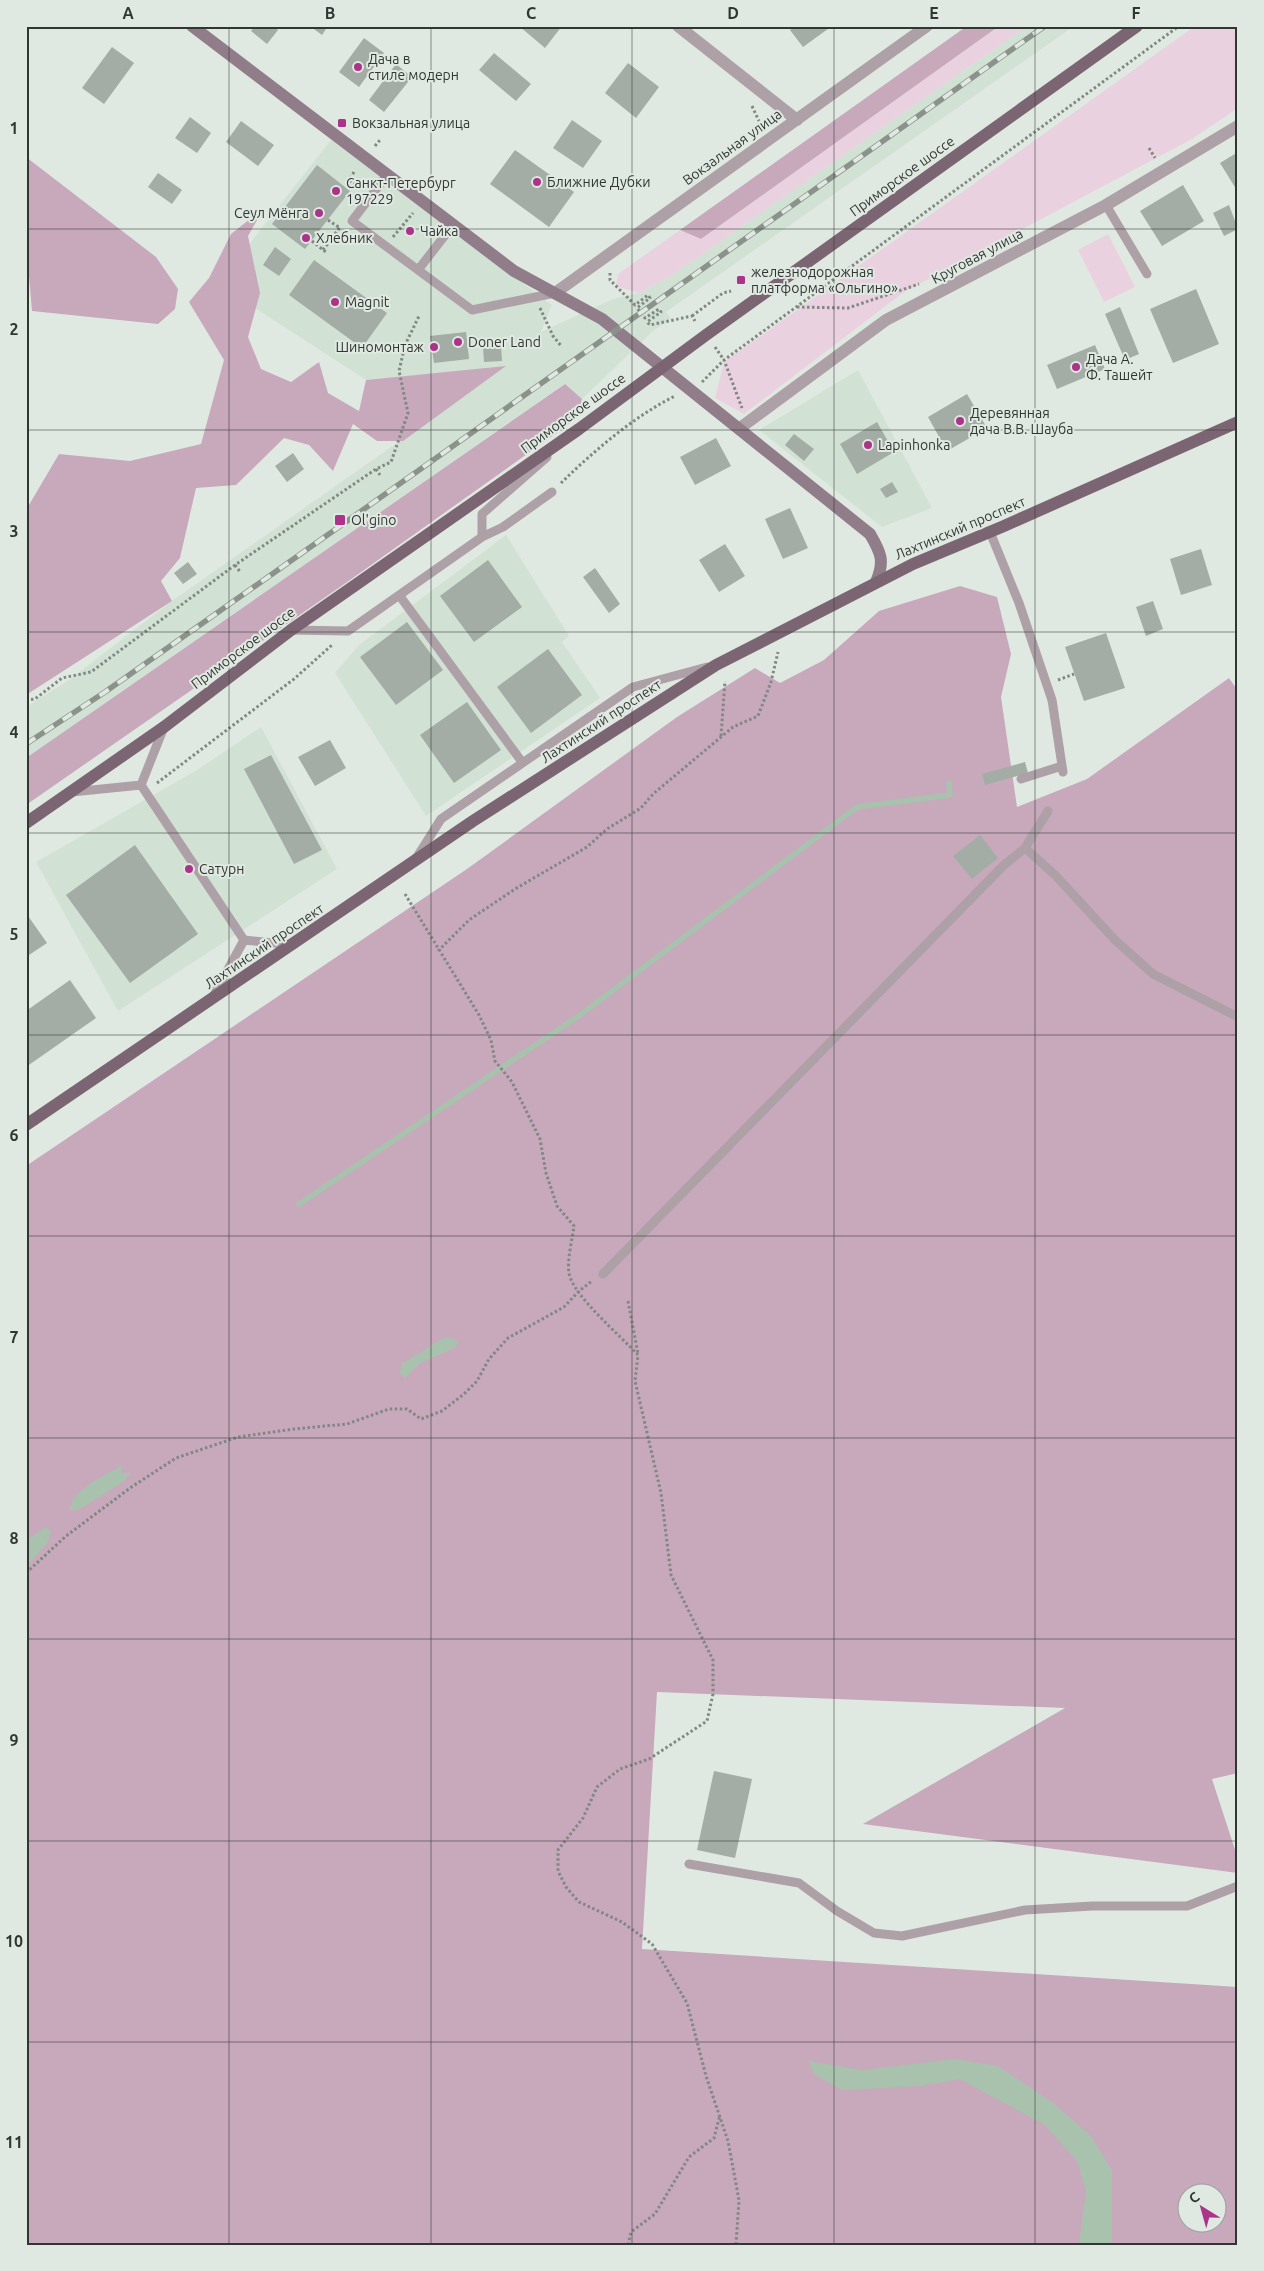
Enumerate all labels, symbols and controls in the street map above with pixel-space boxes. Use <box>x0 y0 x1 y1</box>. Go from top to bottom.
text: A <box>122 4 134 22</box>
text: B <box>325 4 335 22</box>
text: C <box>526 4 536 22</box>
text: D <box>727 4 739 22</box>
text: E <box>929 4 939 22</box>
text: F <box>1132 4 1141 22</box>
place label: Дача в стиле модерн <box>368 51 459 83</box>
marker: Дача в стиле модерн <box>352 61 364 73</box>
street label: Вокзальная улица <box>680 106 784 188</box>
place label: Вокзальная улица <box>352 115 470 131</box>
marker: Вокзальная улица <box>336 117 348 129</box>
text: 1 <box>9 119 19 137</box>
street label: Приморское шоссе <box>847 133 957 219</box>
place label: Ближние Дубки <box>547 174 650 190</box>
place label: Санкт-Петербург 197229 <box>346 175 456 207</box>
marker: Ближние Дубки <box>531 176 543 188</box>
marker: Санкт-Петербург 197229 <box>330 185 342 197</box>
place label: Сеул Мёнга <box>234 205 309 221</box>
marker: Сеул Мёнга <box>313 207 325 219</box>
place label: Чайка <box>420 223 459 239</box>
marker: Чайка <box>404 225 416 237</box>
street label: Круговая улица <box>929 225 1025 287</box>
place label: Хлебник <box>316 230 373 246</box>
marker: Хлебник <box>300 232 312 244</box>
place label: железнодорожная платформа «Ольгино» <box>751 264 898 296</box>
marker: железнодорожная платформа «Ольгино» <box>735 274 747 286</box>
place label: Magnit <box>345 294 390 310</box>
marker: Magnit <box>329 296 341 308</box>
text: 2 <box>9 320 19 338</box>
place label: Doner Land <box>468 334 541 350</box>
marker: Doner Land <box>452 336 464 348</box>
place label: Шиномонтаж <box>335 339 425 355</box>
marker: Шиномонтаж <box>428 341 440 353</box>
place label: Дача А. Ф. Ташейт <box>1086 351 1152 383</box>
marker: Дача А. Ф. Ташейт <box>1070 361 1082 373</box>
street label: Приморское шоссе <box>518 370 628 456</box>
place label: Деревянная дача В.В. Шауба <box>970 405 1074 437</box>
marker: Деревянная дача В.В. Шауба <box>954 415 966 427</box>
place label: Lapinhonka <box>878 437 950 453</box>
marker: Lapinhonka <box>862 439 874 451</box>
street label: Лахтинский проспект <box>892 493 1028 563</box>
place label: Ol'gino <box>351 512 397 528</box>
marker: Ol'gino <box>333 513 347 527</box>
text: 3 <box>9 522 19 540</box>
street label: Приморское шоссе <box>188 604 298 692</box>
street label: Лахтинский проспект <box>538 676 664 766</box>
text: 4 <box>9 723 19 741</box>
place label: Сатурн <box>199 861 244 877</box>
marker: Сатурн <box>183 863 195 875</box>
street label: Лахтинский проспект <box>201 900 327 992</box>
text: 5 <box>9 925 19 943</box>
text: 6 <box>9 1126 19 1144</box>
text: 7 <box>9 1328 19 1346</box>
text: 8 <box>9 1529 19 1547</box>
text: 9 <box>9 1731 19 1749</box>
text: 10 <box>5 1932 23 1950</box>
text: 11 <box>5 2133 23 2151</box>
north arrow <box>1176 2184 1226 2234</box>
text: С <box>1186 2189 1203 2207</box>

